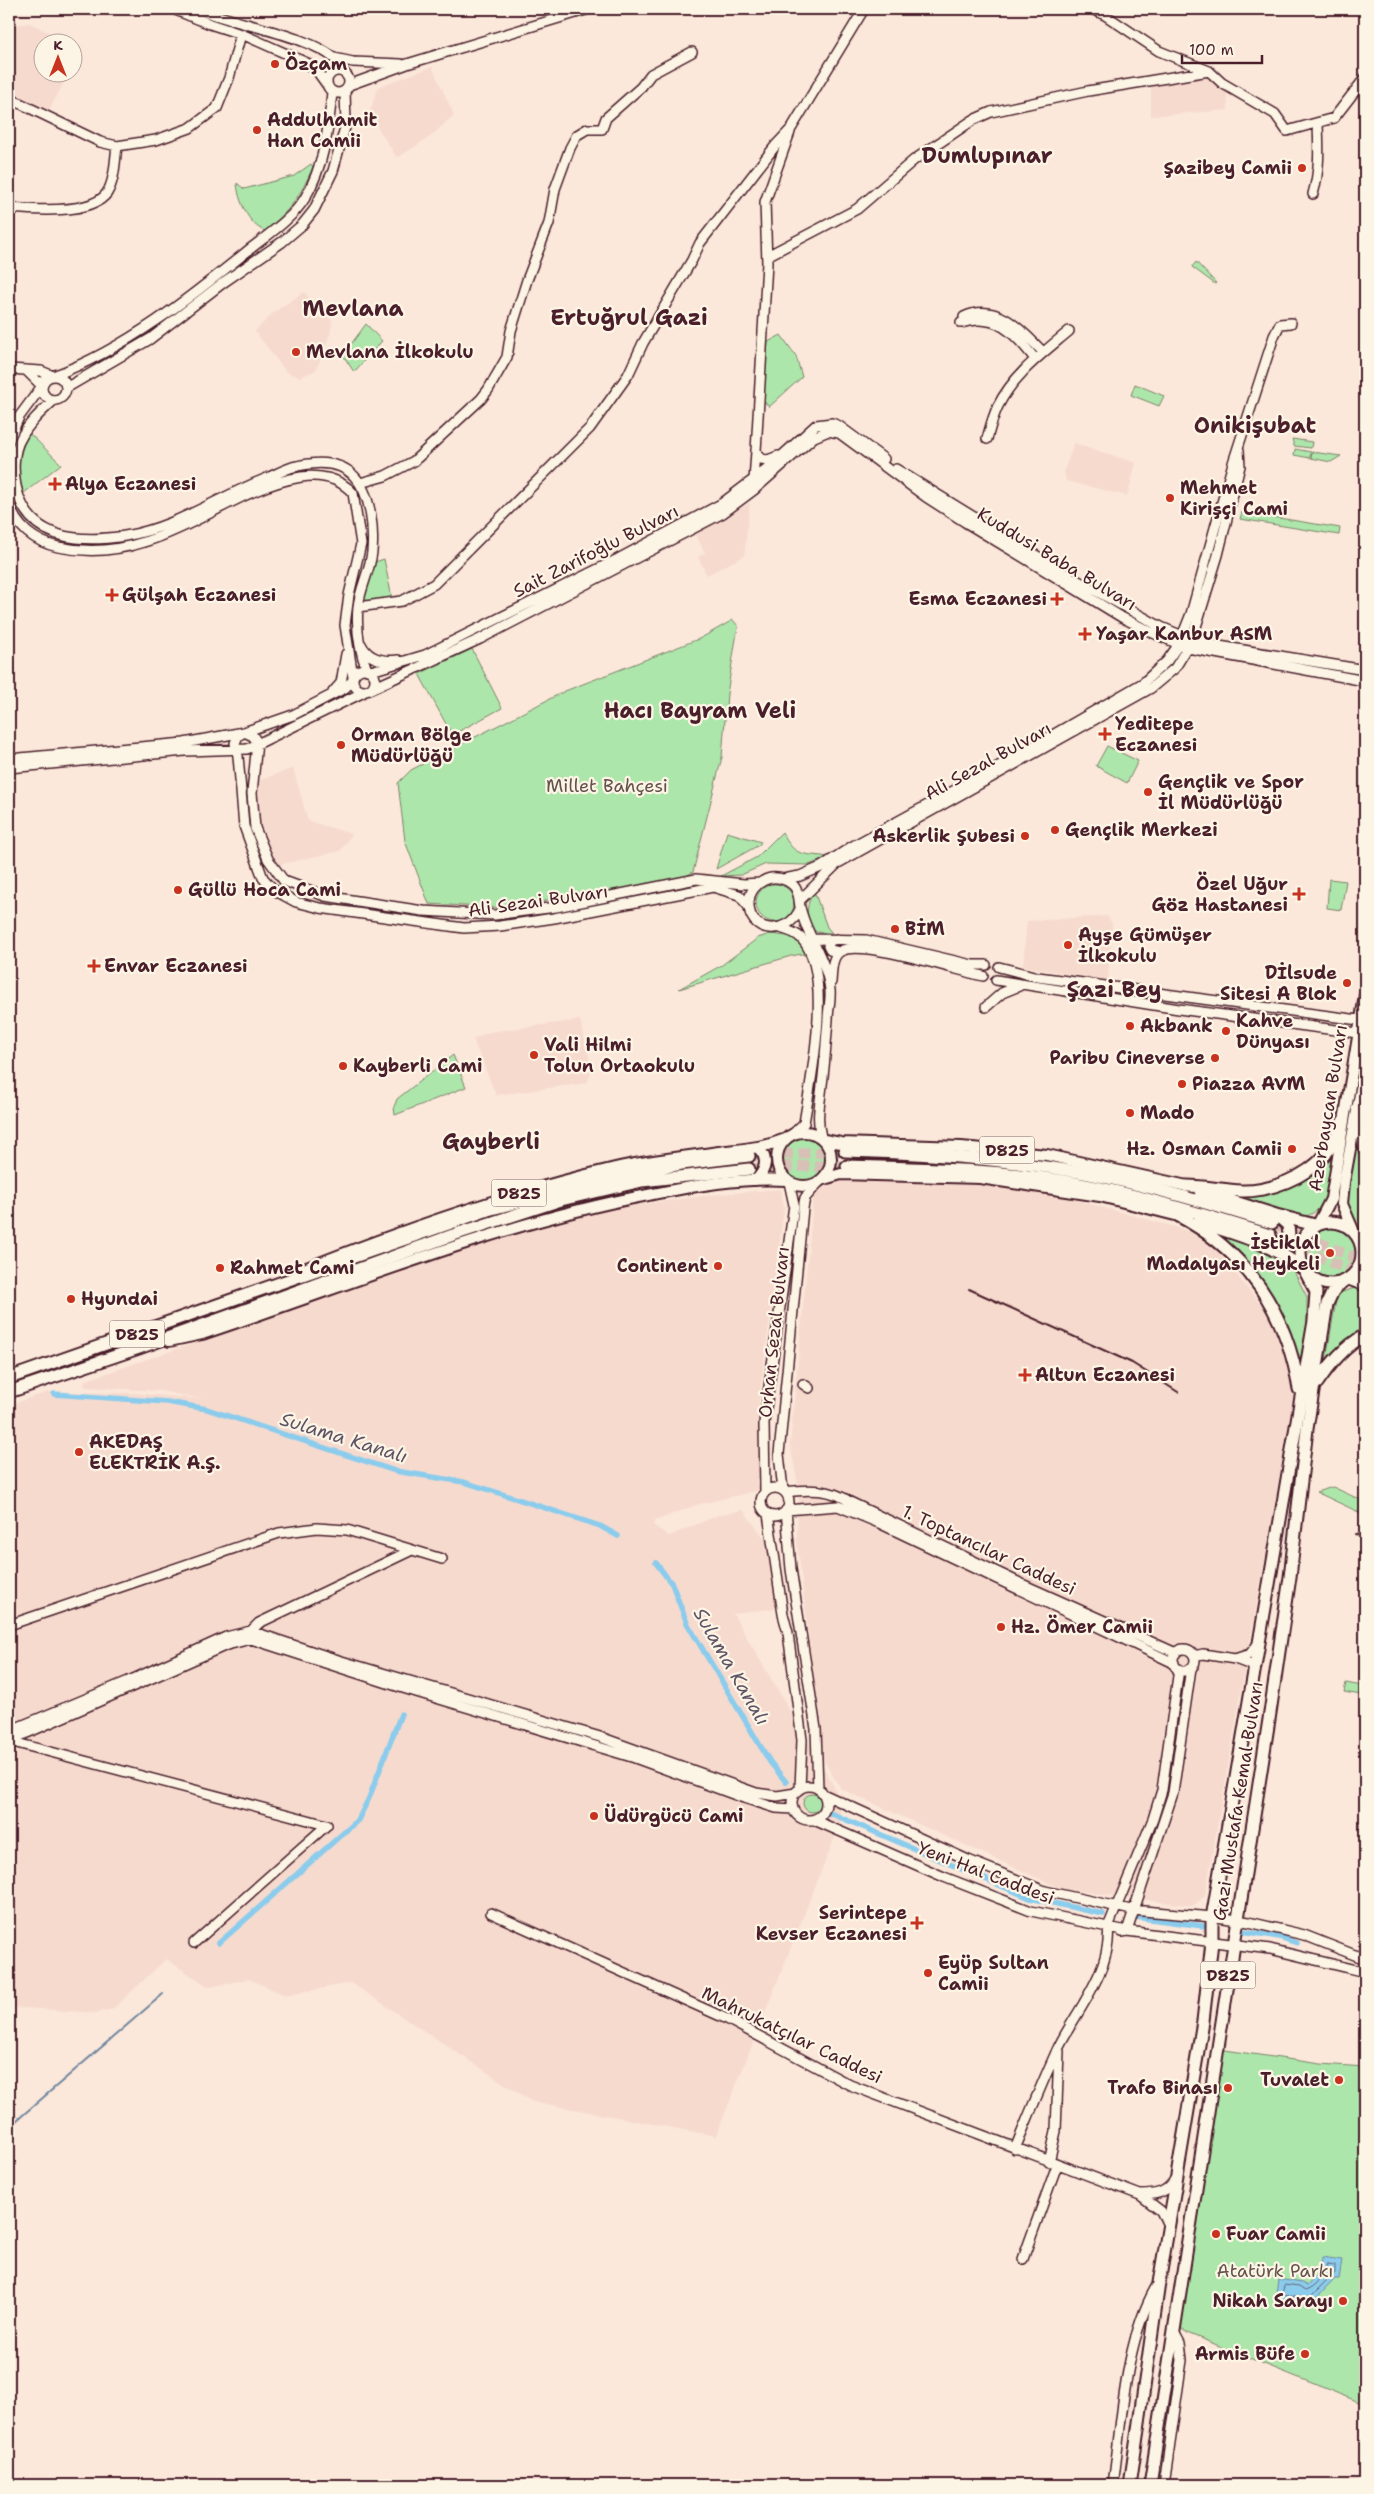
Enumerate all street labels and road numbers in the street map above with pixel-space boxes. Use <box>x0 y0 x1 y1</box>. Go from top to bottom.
street label: Sait Zarifoğlu Bulvarı <box>509 499 683 603</box>
street label: Kuddusi Baba Bulvarı <box>973 502 1141 616</box>
street label: Ali Sezal Bulvarı <box>920 716 1056 806</box>
street label: Ali Sezai Bulvarı <box>466 879 610 923</box>
street label: Azerbaycan Bulvarı <box>1303 1023 1353 1193</box>
road number: D825 <box>980 1136 1034 1164</box>
road number: D825 <box>492 1180 546 1206</box>
street label: Orhan Sezal Bulvarı <box>753 1245 795 1419</box>
road number: D825 <box>110 1320 164 1348</box>
street label: 1. Toptancılar Caddesi <box>898 1499 1080 1601</box>
street label: Gazi Mustafa Kemal Bulvarı <box>1207 1680 1269 1922</box>
street label: Yeni Hal Caddesi <box>914 1836 1058 1910</box>
road number: D825 <box>1200 1962 1256 1988</box>
street label: Mahrukatçılar Caddesi <box>698 1981 886 2089</box>

